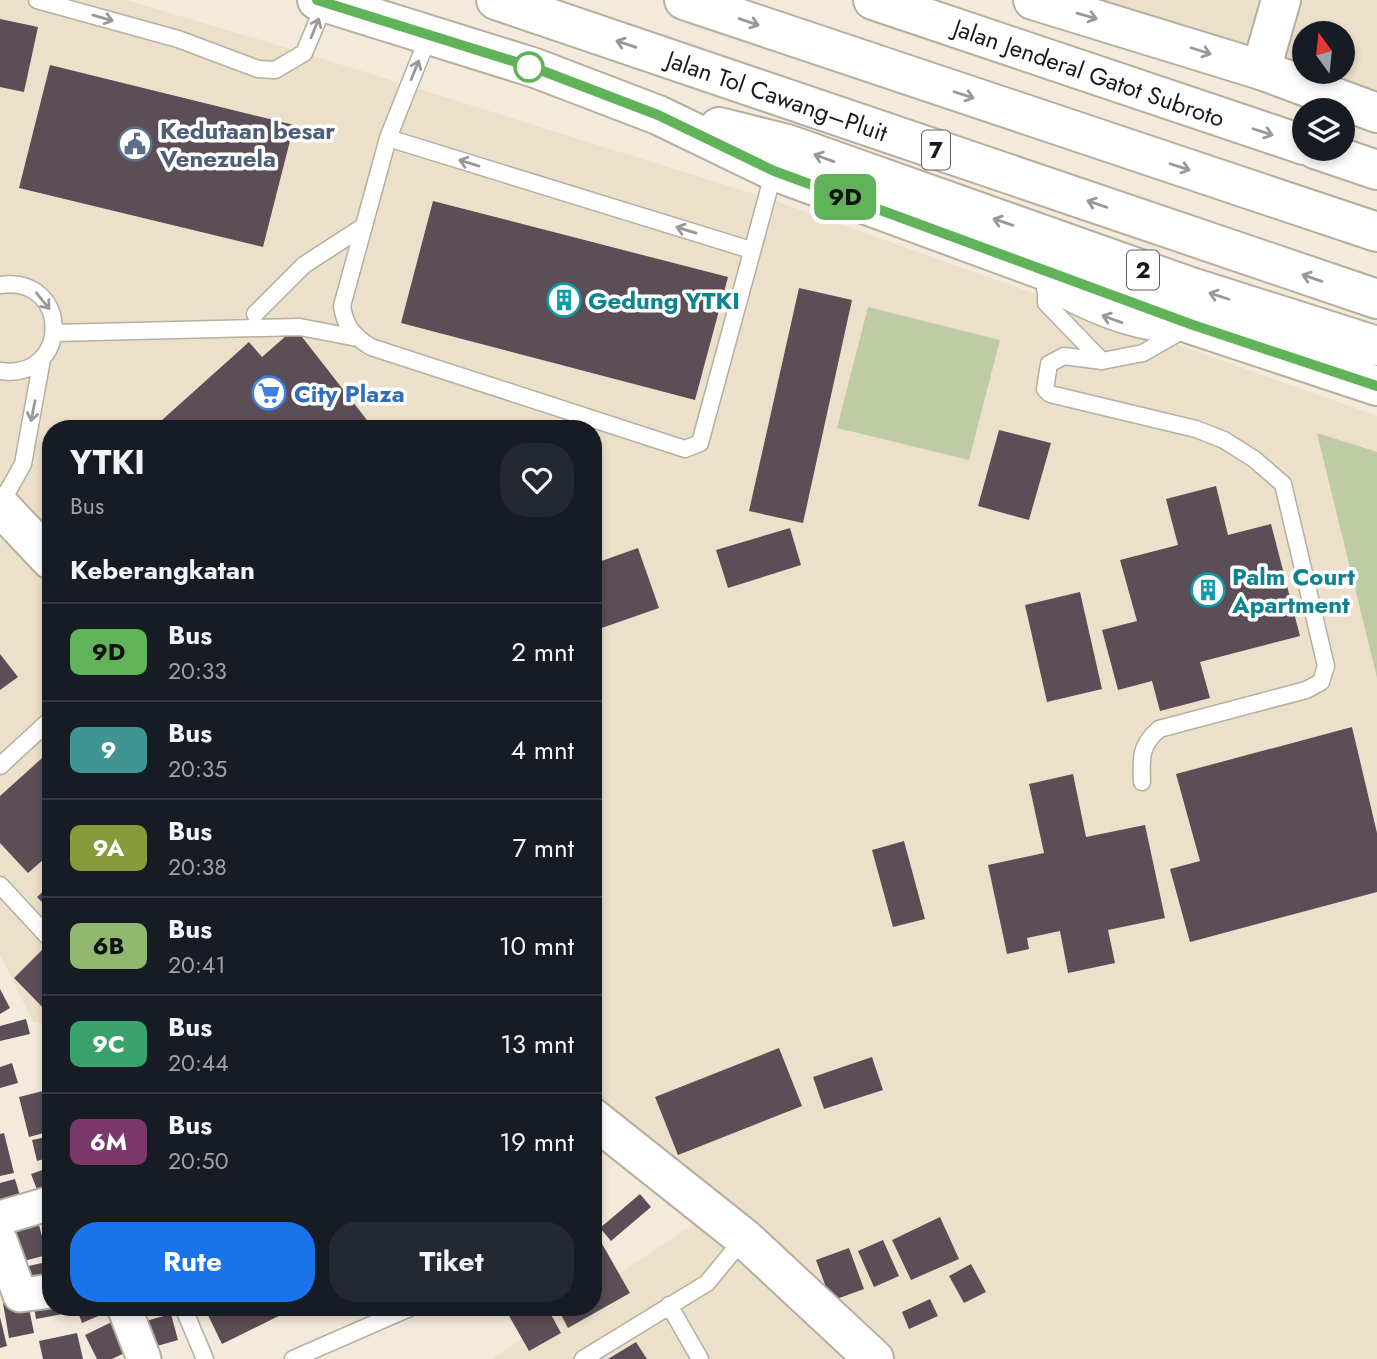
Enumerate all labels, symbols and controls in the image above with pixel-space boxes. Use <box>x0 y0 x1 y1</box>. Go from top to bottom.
street label: Jalan Jenderal Gatot Subroto <box>946 9 1229 136</box>
one-way arrow <box>1076 10 1098 23</box>
one-way arrow <box>92 13 114 26</box>
one-way arrow <box>737 17 759 29</box>
one-way arrow <box>309 18 322 39</box>
north arrow <box>1292 21 1354 84</box>
map controls <box>1292 21 1355 161</box>
one-way arrow <box>616 37 638 50</box>
street label: Jalan Tol Cawang–Pluit <box>659 41 893 150</box>
one-way arrow <box>1189 45 1211 58</box>
unlabelled marker <box>514 52 544 82</box>
one-way arrow <box>410 60 423 81</box>
one-way arrow <box>953 89 975 102</box>
button: layers <box>1292 98 1355 161</box>
place label: Kedutaan besar Venezuela <box>159 113 335 176</box>
public building icon: Kedutaan besar Venezuela <box>116 125 154 163</box>
one-way arrow <box>1252 126 1274 139</box>
road number: 7 <box>922 130 950 169</box>
one-way arrow <box>814 150 836 163</box>
one-way arrow <box>458 155 480 168</box>
one-way arrow <box>1169 161 1191 174</box>
line badge: 9D <box>814 174 876 220</box>
text: 9D <box>828 179 862 214</box>
one-way arrow <box>1086 197 1108 210</box>
one-way arrow <box>993 215 1015 227</box>
one-way arrow <box>675 223 697 236</box>
road number: 2 <box>1127 250 1159 290</box>
one-way arrow <box>1302 270 1324 283</box>
building icon: Gedung YTKI <box>545 281 583 319</box>
place label: Gedung YTKI <box>588 283 740 318</box>
one-way arrow <box>1208 288 1230 301</box>
one-way arrow <box>35 292 51 310</box>
one-way arrow <box>1102 312 1124 324</box>
supermarket icon: City Plaza <box>250 374 288 412</box>
place label: City Plaza <box>294 376 405 411</box>
one-way arrow <box>26 399 39 422</box>
text: YTKI <box>70 439 145 486</box>
button: heart <box>500 443 574 517</box>
text: Bus <box>70 489 104 523</box>
text: Keberangkatan <box>70 551 255 589</box>
place label: Palm Court Apartment <box>1231 559 1355 622</box>
building icon: Palm Court Apartment <box>1189 571 1227 609</box>
text: Bus <box>168 616 212 654</box>
text: 2 mnt <box>511 633 574 671</box>
text: 9D <box>92 634 125 669</box>
text: 20:33 <box>168 654 227 688</box>
text: Bus <box>168 714 212 752</box>
text: 4 mnt <box>511 731 574 769</box>
text: 9 <box>100 732 117 767</box>
text: 20:35 <box>168 752 227 786</box>
text: Bus <box>168 812 212 850</box>
text: 7 mnt <box>512 829 574 867</box>
text: 9A <box>92 830 125 865</box>
text: 20:38 <box>168 850 227 884</box>
text: Bus <box>168 910 212 948</box>
text: 10 mnt <box>499 927 574 965</box>
text: 6B <box>93 928 125 963</box>
text: 20:41 <box>168 948 226 982</box>
text: Bus <box>168 1008 212 1046</box>
text: 13 mnt <box>500 1025 574 1063</box>
text: 9C <box>92 1026 125 1061</box>
text: 20:44 <box>168 1046 229 1080</box>
text: Bus <box>168 1106 212 1144</box>
text: 19 mnt <box>499 1123 574 1161</box>
text: 6M <box>90 1124 127 1159</box>
text: 20:50 <box>168 1144 229 1178</box>
button: Rute <box>70 1222 315 1302</box>
button: Tiket <box>329 1222 574 1302</box>

